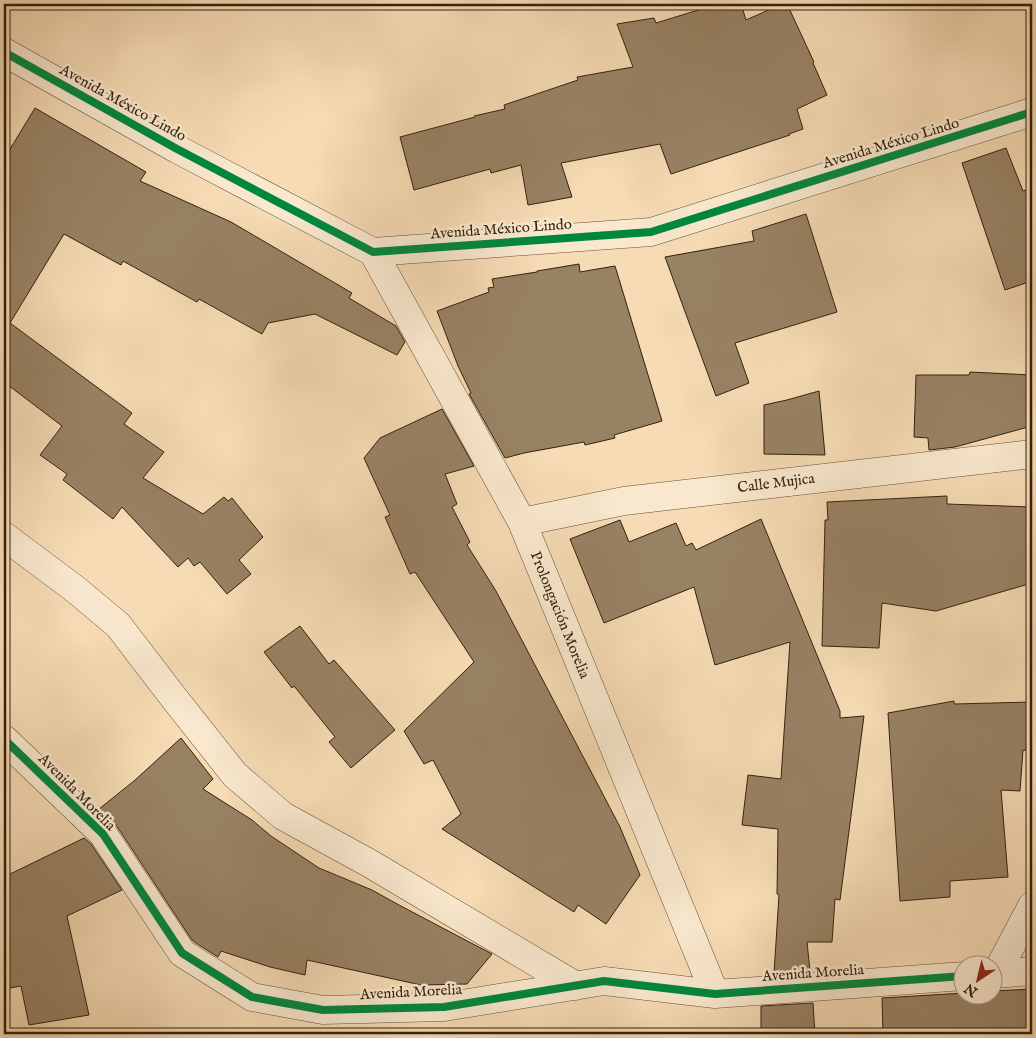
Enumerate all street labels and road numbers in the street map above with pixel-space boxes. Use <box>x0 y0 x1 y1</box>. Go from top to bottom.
street label: Avenida México Lindo <box>56 60 190 146</box>
street label: Avenida México Lindo <box>820 113 962 173</box>
street label: Avenida México Lindo <box>429 215 572 243</box>
street label: Calle Mujica <box>736 469 816 497</box>
street label: Prolongación Morelia <box>526 549 594 682</box>
street label: Avenida Morelia <box>34 749 120 835</box>
street label: Avenida Morelia <box>760 960 865 986</box>
street label: Avenida Morelia <box>359 980 463 1004</box>

